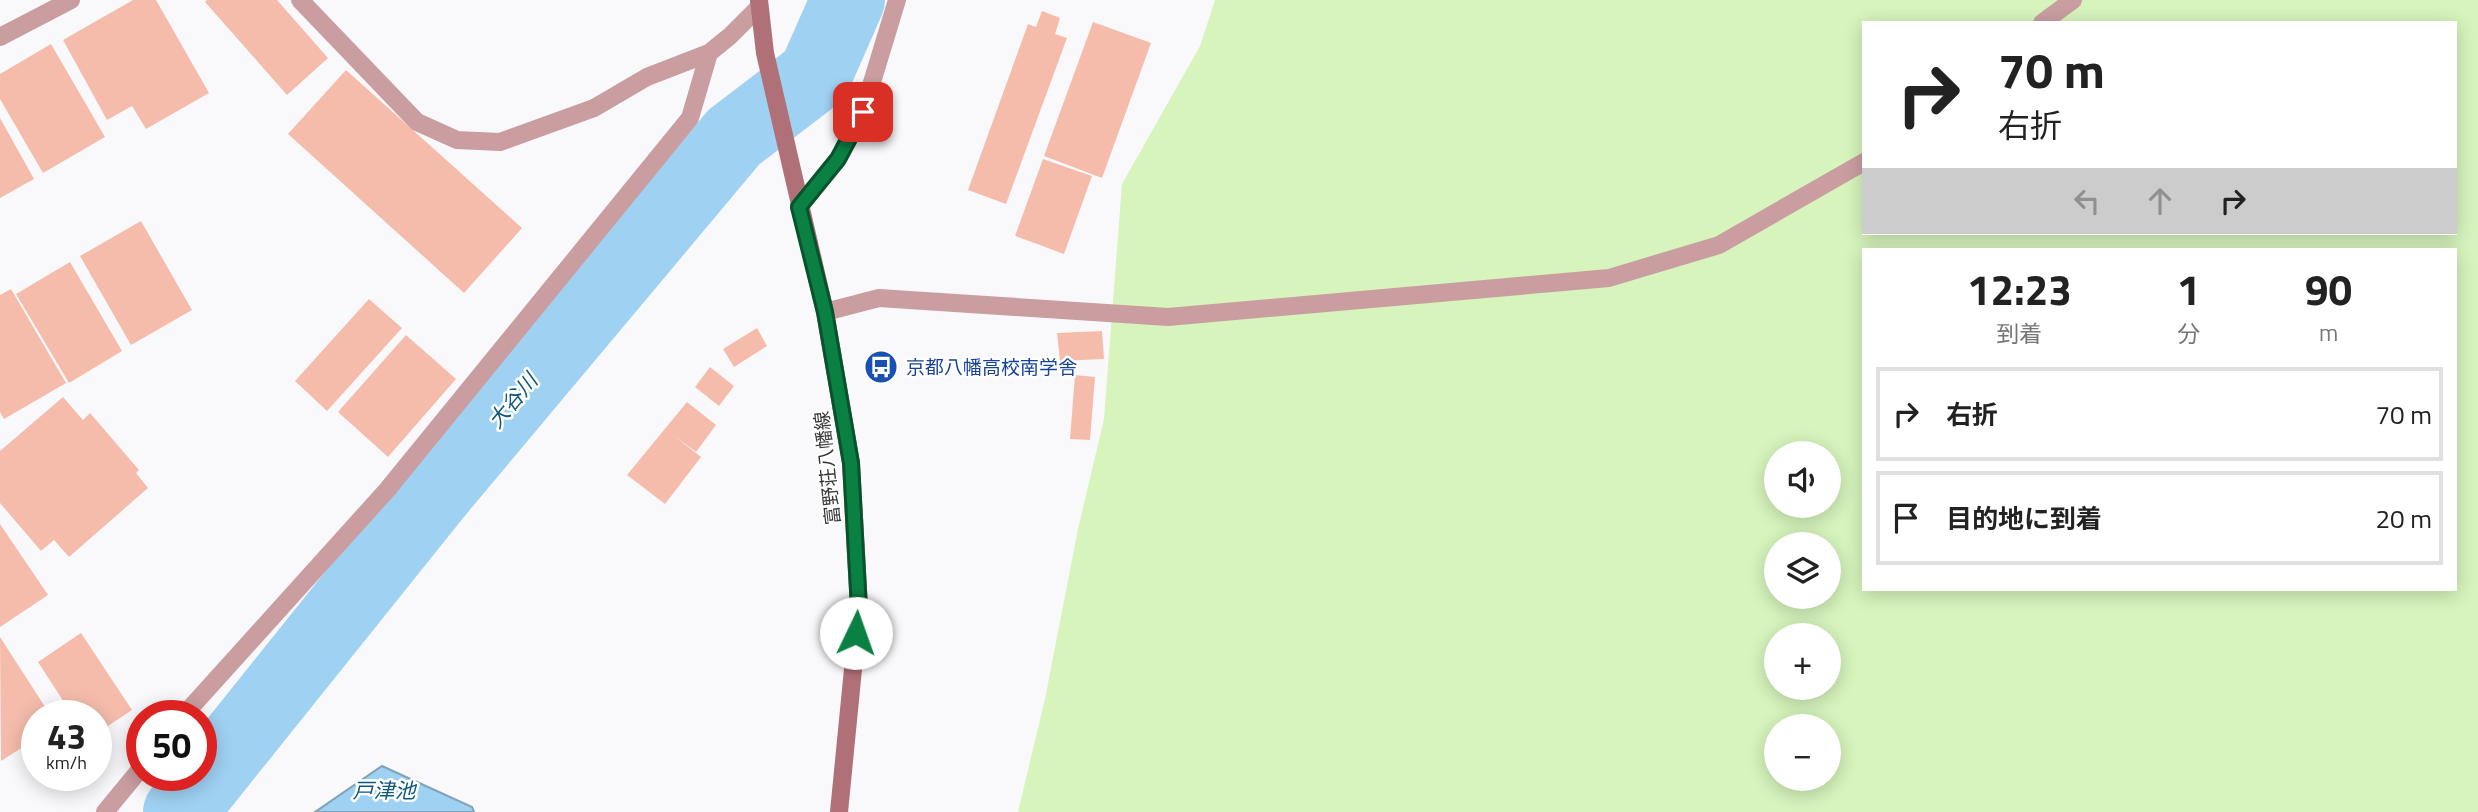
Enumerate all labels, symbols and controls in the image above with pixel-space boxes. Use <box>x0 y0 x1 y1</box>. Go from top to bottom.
text: 70 m <box>1998 32 2105 107</box>
icon: right <box>1883 49 1974 140</box>
pin <box>833 82 893 142</box>
icon: arrive <box>844 93 882 131</box>
text: 右折 <box>1998 101 2062 149</box>
icon: left <box>2068 182 2106 220</box>
icon: ahead <box>2141 182 2179 220</box>
icon: right <box>2214 182 2252 220</box>
text: 12:23 <box>1967 257 2072 321</box>
text: 1 <box>2177 257 2200 321</box>
text: 90 <box>2305 257 2352 321</box>
text: m <box>2319 315 2338 350</box>
text: 到着 <box>1996 316 2042 351</box>
text: 分 <box>2177 316 2200 351</box>
bus stop icon: 京都八幡高校南学舎 <box>862 348 900 386</box>
place label: 京都八幡高校南学舎 <box>906 352 1077 381</box>
water label: 大谷川 <box>480 364 546 435</box>
icon: right <box>1887 395 1925 433</box>
text: 右折 <box>1946 395 1998 434</box>
text: 70 m <box>2375 395 2432 434</box>
street label: 富野荘八幡線 <box>806 410 847 526</box>
map controls <box>1764 441 1841 791</box>
button: sound <box>1764 441 1841 518</box>
icon: arrive <box>1887 499 1925 537</box>
text: 目的地に到着 <box>1946 499 2102 538</box>
text: 20 m <box>2375 499 2432 538</box>
button: layers <box>1764 532 1841 609</box>
position arrow <box>819 596 893 670</box>
button: + <box>1764 623 1841 700</box>
speed limit sign: 50 <box>126 700 217 791</box>
text: 43 <box>47 709 86 763</box>
button: − <box>1764 714 1841 791</box>
text: km/h <box>46 749 87 776</box>
water label: 戸津池 <box>353 774 417 806</box>

